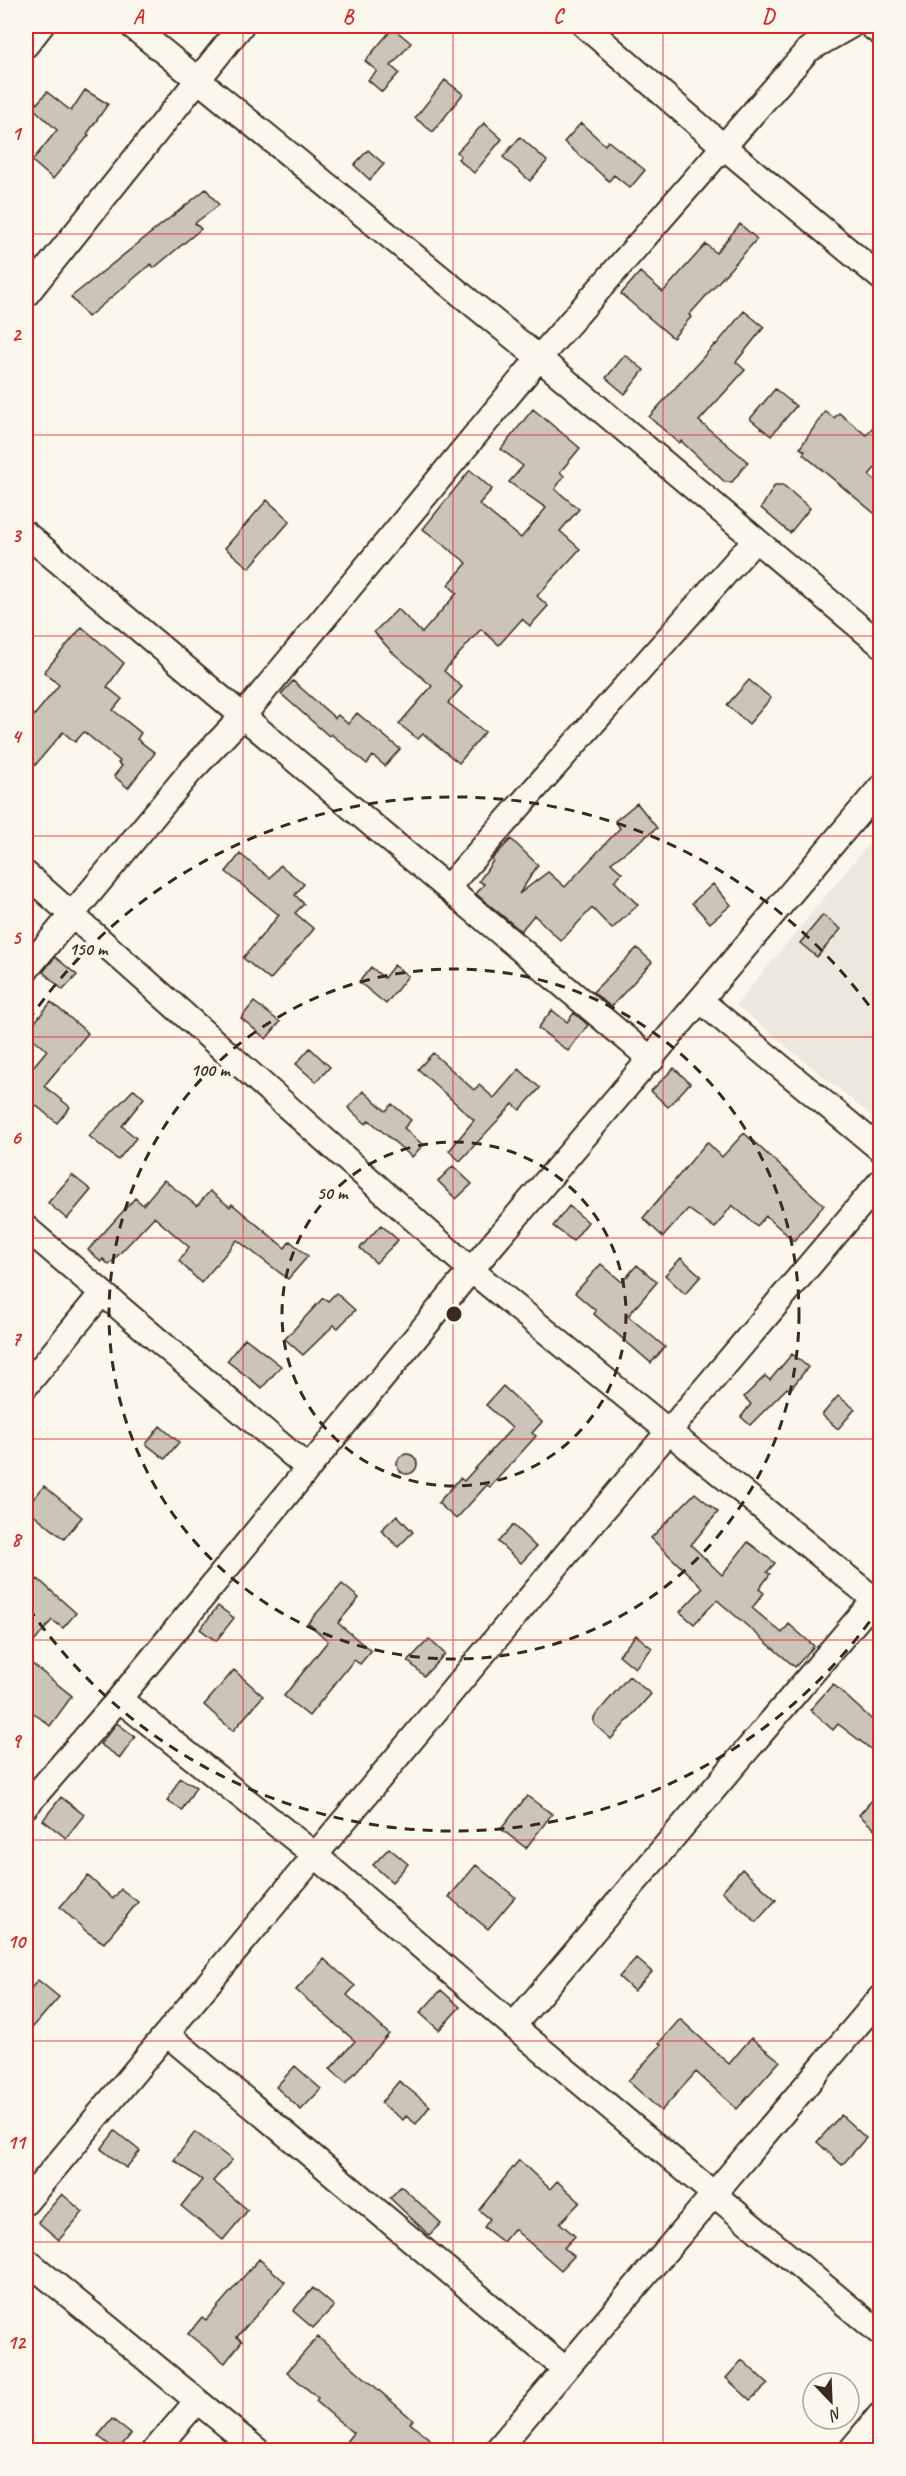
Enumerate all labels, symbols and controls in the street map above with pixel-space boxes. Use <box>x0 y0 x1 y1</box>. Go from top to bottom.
text: A <box>133 4 145 29</box>
text: B <box>343 4 355 29</box>
text: C <box>553 4 565 29</box>
text: D <box>762 4 776 29</box>
text: 1 <box>12 121 23 146</box>
text: 2 <box>12 322 23 347</box>
text: 3 <box>12 523 23 548</box>
text: 4 <box>12 724 24 749</box>
text: 5 <box>12 925 23 950</box>
text: 150 m <box>69 938 109 960</box>
text: 100 m <box>191 1059 231 1081</box>
text: 6 <box>11 1125 22 1150</box>
text: 50 m <box>317 1182 349 1204</box>
centre of rings <box>444 1304 464 1324</box>
text: 7 <box>12 1326 23 1351</box>
text: 8 <box>12 1527 24 1552</box>
text: 9 <box>12 1728 23 1753</box>
text: 10 <box>7 1929 27 1954</box>
text: 11 <box>7 2130 27 2155</box>
text: 12 <box>7 2330 27 2355</box>
north arrow <box>801 2371 861 2431</box>
text: N <box>825 2403 845 2426</box>

